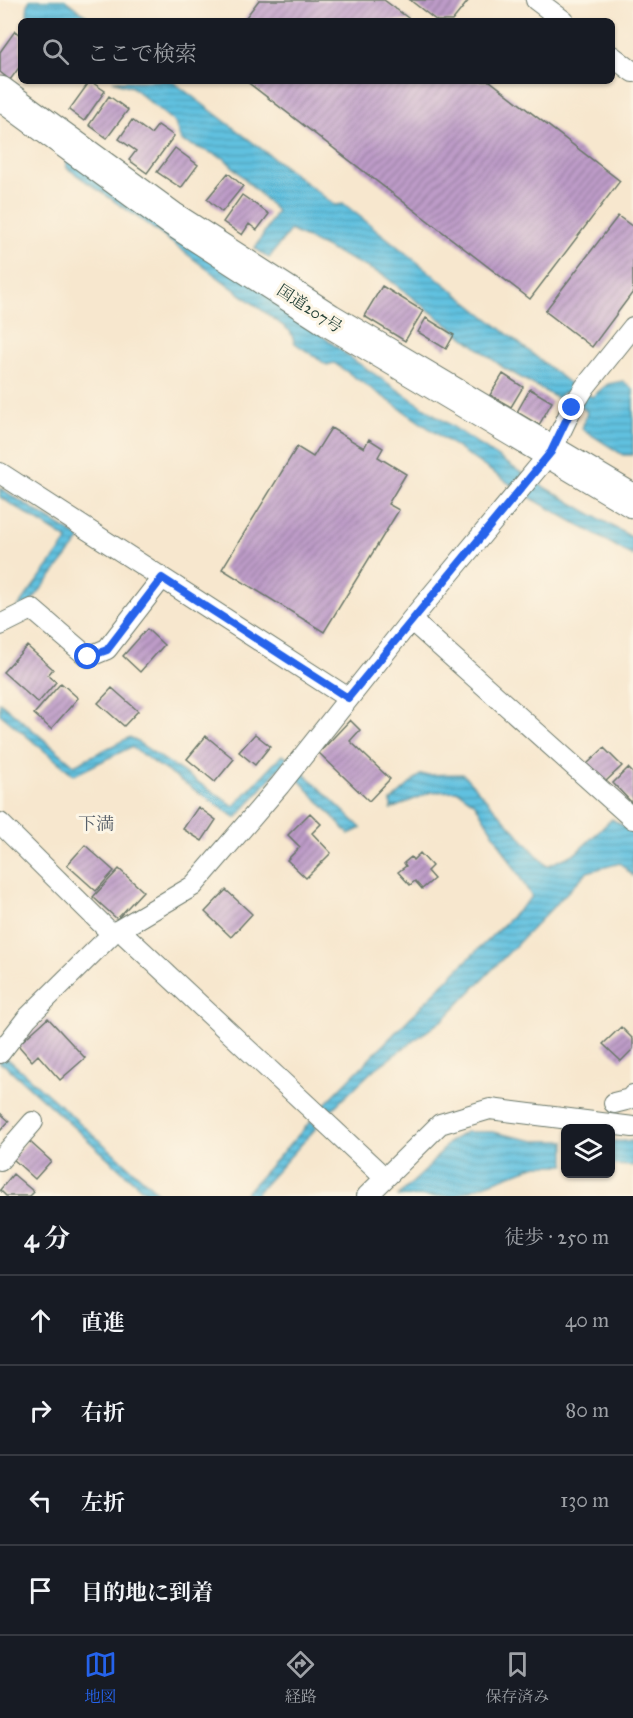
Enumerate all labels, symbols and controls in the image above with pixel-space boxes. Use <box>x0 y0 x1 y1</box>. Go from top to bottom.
search box <box>18 18 615 84</box>
icon: search <box>39 35 72 68</box>
text: ここで検索 <box>87 40 197 67</box>
street label: 国道207号 <box>274 280 346 336</box>
route end <box>558 394 584 420</box>
route start <box>74 643 100 669</box>
district label: 下満 <box>78 813 114 835</box>
map controls <box>561 1124 615 1178</box>
button: layers <box>561 1124 615 1178</box>
text: 4 分 <box>24 1222 70 1254</box>
text: 徒歩 · 250 m <box>504 1225 609 1249</box>
icon: ahead <box>24 1304 57 1337</box>
text: 40 m <box>565 1308 609 1332</box>
text: 直進 <box>81 1309 125 1336</box>
icon: right <box>24 1394 57 1427</box>
text: 80 m <box>566 1398 609 1422</box>
text: 右折 <box>81 1399 125 1426</box>
icon: left <box>24 1484 57 1517</box>
text: 130 m <box>560 1488 609 1512</box>
text: 左折 <box>81 1489 125 1516</box>
icon: arrive <box>24 1574 57 1607</box>
text: 目的地に到着 <box>81 1579 213 1606</box>
tab: 地図 <box>84 1648 117 1707</box>
tab: 経路 <box>284 1648 317 1707</box>
tab: 保存済み <box>485 1648 549 1707</box>

